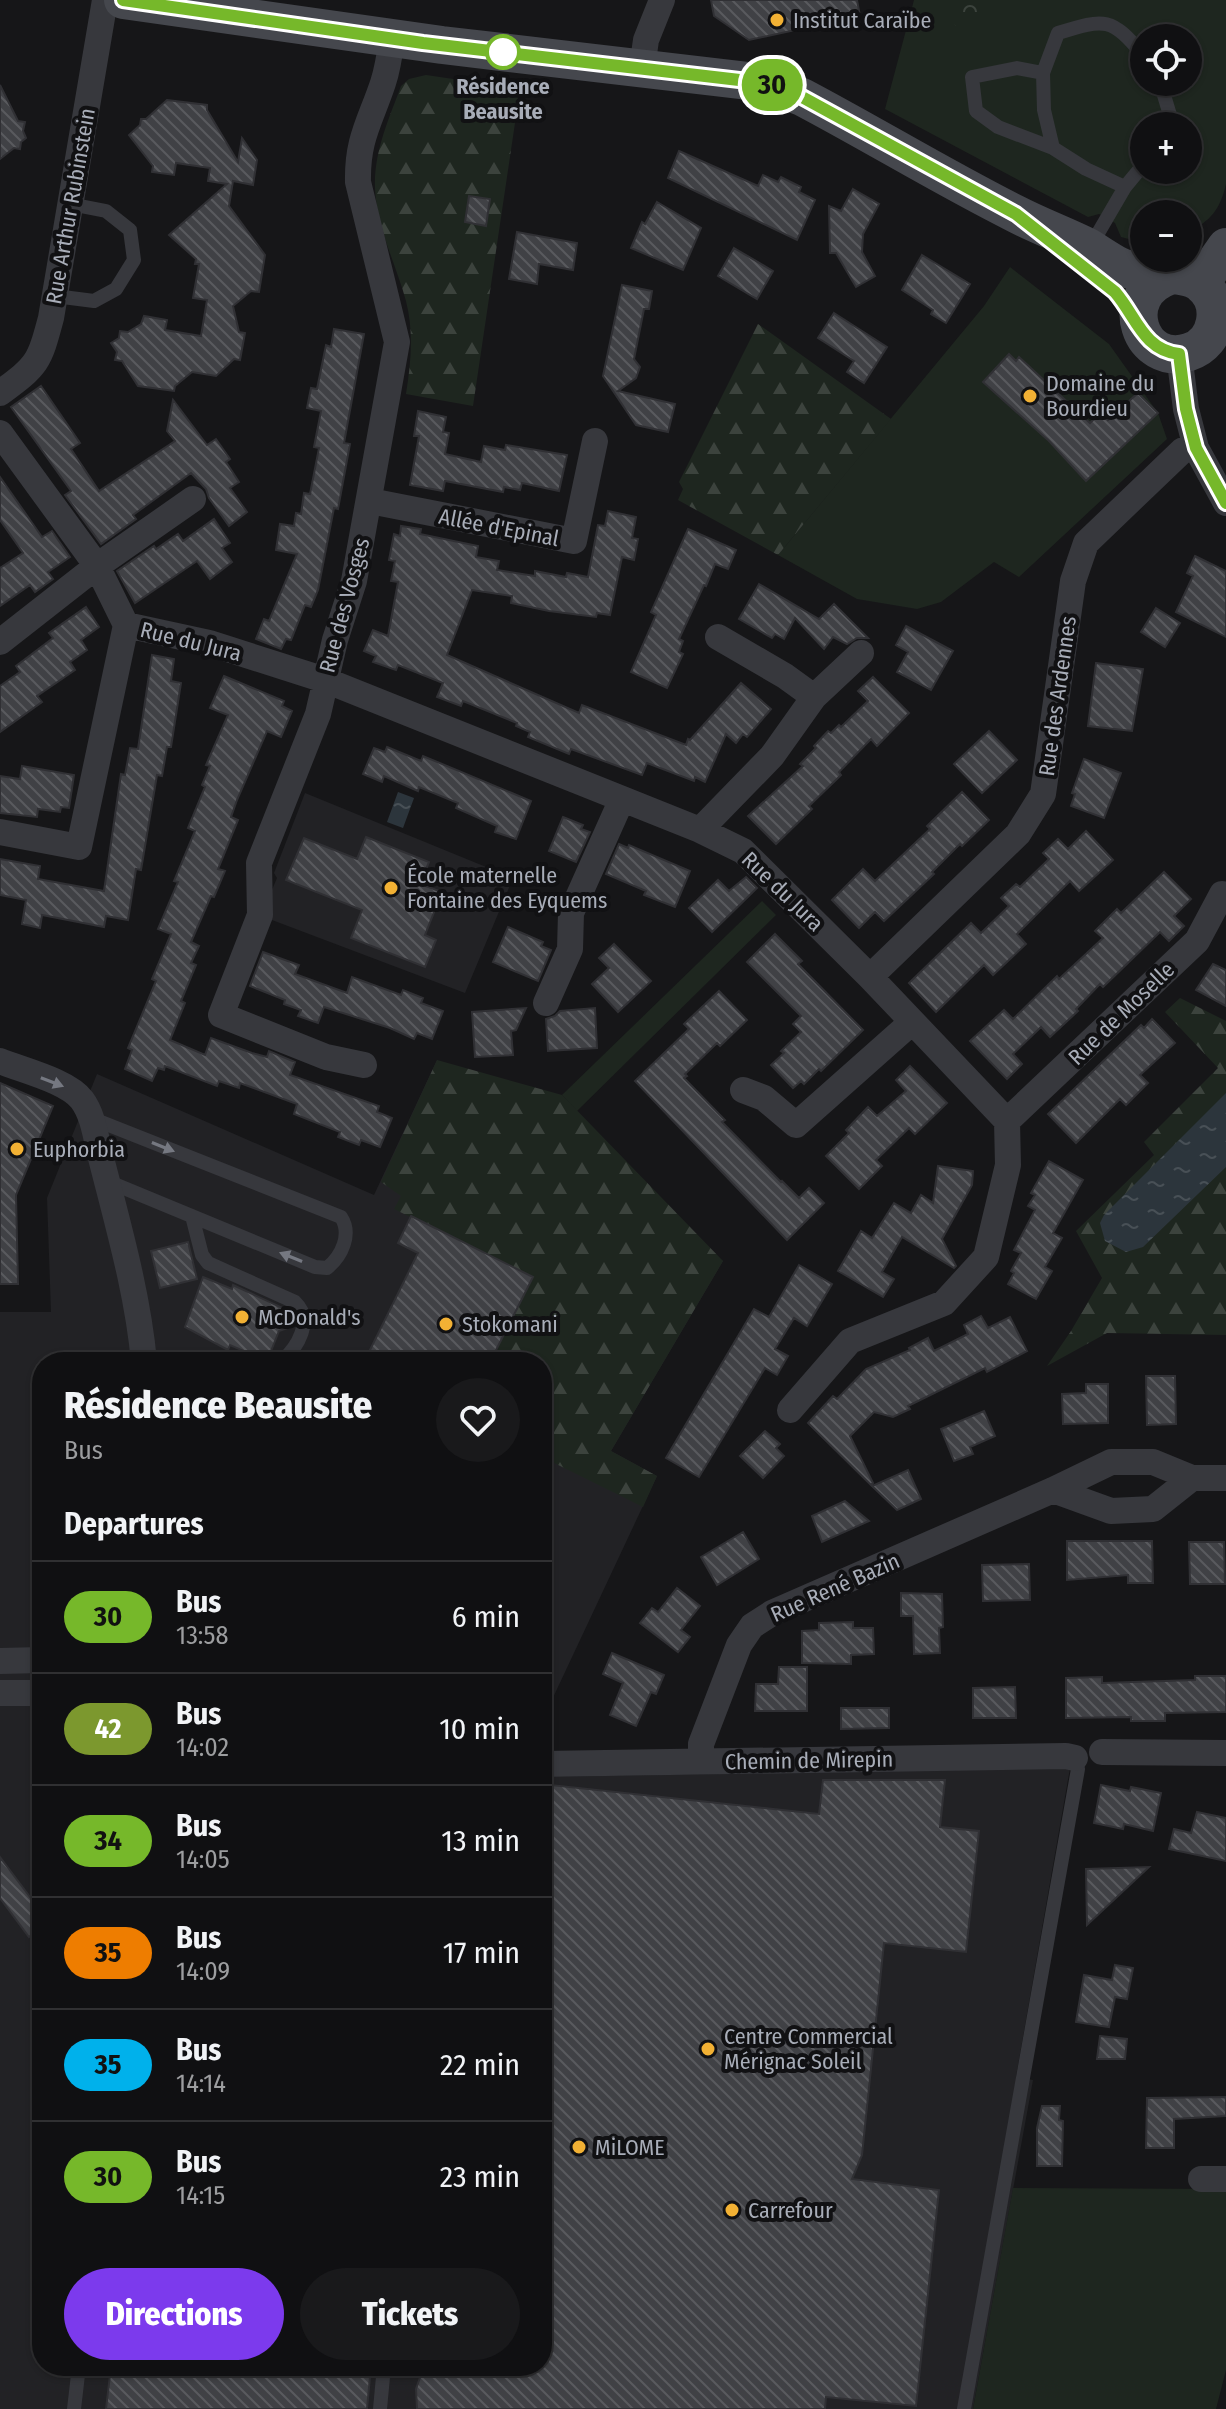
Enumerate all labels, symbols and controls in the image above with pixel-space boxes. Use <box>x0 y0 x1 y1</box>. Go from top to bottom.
place label: Institut Caraïbe <box>793 7 931 34</box>
marker: Institut Caraïbe <box>768 11 786 29</box>
map controls <box>1130 24 1202 272</box>
button: locate <box>1130 24 1202 96</box>
marker: Résidence Beausite <box>486 35 520 69</box>
line badge: 30 <box>736 59 808 111</box>
text: 30 <box>758 68 786 101</box>
place label: Résidence Beausite <box>456 73 550 125</box>
street label: Rue Arthur Rubinstein <box>40 106 101 306</box>
button: + <box>1130 112 1202 184</box>
button: − <box>1130 200 1202 272</box>
place label: Domaine du Bourdieu <box>1046 370 1155 422</box>
marker: Domaine du Bourdieu <box>1021 387 1039 405</box>
street label: Allée d'Epinal <box>437 503 561 552</box>
street label: Rue des Vosges <box>314 535 375 676</box>
street label: Rue des Ardennes <box>1033 614 1082 778</box>
street label: Rue du Jura <box>137 616 244 667</box>
street label: Rue du Jura <box>736 846 829 937</box>
place label: École maternelle Fontaine des Eyquems <box>407 862 607 914</box>
marker: École maternelle Fontaine des Eyquems <box>382 879 400 897</box>
street label: Rue de Moselle <box>1063 956 1180 1071</box>
one-way arrow <box>40 1076 64 1089</box>
place label: Euphorbia <box>33 1136 125 1163</box>
marker: Euphorbia <box>8 1140 26 1158</box>
one-way arrow <box>151 1141 175 1154</box>
one-way arrow <box>280 1251 303 1264</box>
place label: McDonald's <box>258 1304 361 1331</box>
marker: McDonald's <box>233 1308 251 1326</box>
place label: Stokomani <box>462 1311 558 1338</box>
marker: Stokomani <box>437 1315 455 1333</box>
button: heart <box>436 1378 520 1462</box>
text: Résidence Beausite <box>64 1382 372 1428</box>
text: Bus <box>64 1435 103 1466</box>
text: Departures <box>64 1506 204 1542</box>
street label: Rue René Bazin <box>767 1547 904 1628</box>
text: Bus <box>176 1584 221 1620</box>
text: 6 min <box>452 1599 520 1635</box>
text: 30 <box>94 1600 122 1633</box>
text: 13:58 <box>176 1620 228 1651</box>
text: Bus <box>176 1696 221 1732</box>
text: 10 min <box>439 1711 520 1747</box>
text: 42 <box>94 1712 122 1745</box>
text: 14:02 <box>176 1732 229 1763</box>
street label: Chemin de Mirepin <box>725 1746 893 1775</box>
text: Bus <box>176 1808 221 1844</box>
text: 13 min <box>441 1823 520 1859</box>
text: 34 <box>94 1824 122 1857</box>
text: 14:05 <box>176 1844 230 1875</box>
text: Bus <box>176 1920 221 1956</box>
text: 17 min <box>443 1935 520 1971</box>
text: 35 <box>95 1936 122 1969</box>
text: 14:09 <box>176 1956 230 1987</box>
place label: Centre Commercial Mérignac Soleil <box>724 2023 893 2075</box>
text: Bus <box>176 2032 221 2068</box>
marker: Centre Commercial Mérignac Soleil <box>699 2040 717 2058</box>
text: 22 min <box>440 2047 520 2083</box>
text: 35 <box>95 2048 122 2081</box>
text: 14:14 <box>176 2068 226 2099</box>
place label: MiLOME <box>595 2134 665 2161</box>
marker: MiLOME <box>570 2138 588 2156</box>
text: Bus <box>176 2144 221 2180</box>
text: 23 min <box>440 2159 520 2195</box>
text: 30 <box>94 2160 122 2193</box>
text: 14:15 <box>176 2180 225 2211</box>
place label: Carrefour <box>748 2197 833 2224</box>
marker: Carrefour <box>723 2201 741 2219</box>
button: Directions <box>64 2268 284 2360</box>
button: Tickets <box>300 2268 520 2360</box>

